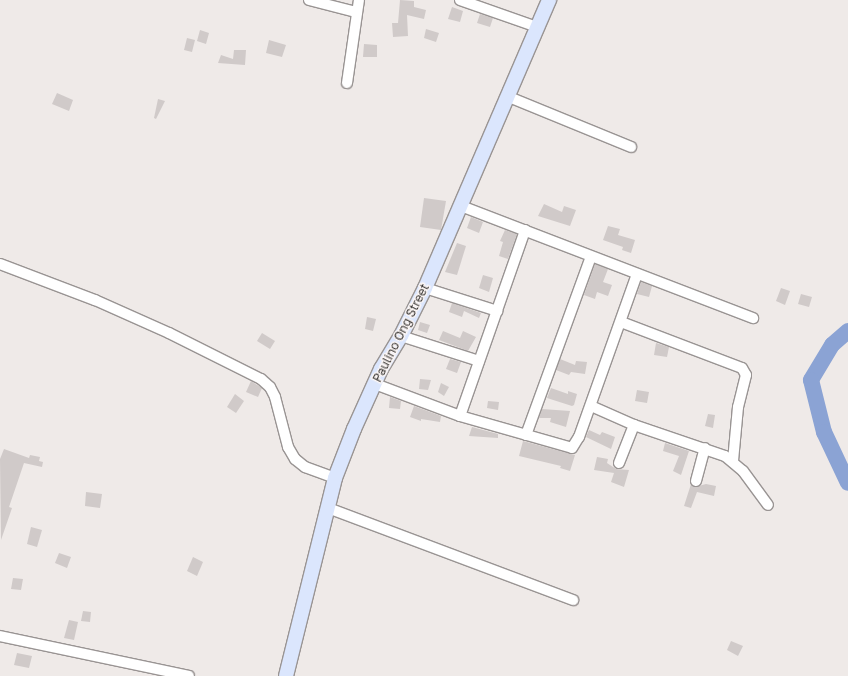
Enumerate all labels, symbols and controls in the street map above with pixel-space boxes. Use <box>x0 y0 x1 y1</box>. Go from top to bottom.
street label: Paulino Ong Street <box>370 281 432 385</box>

